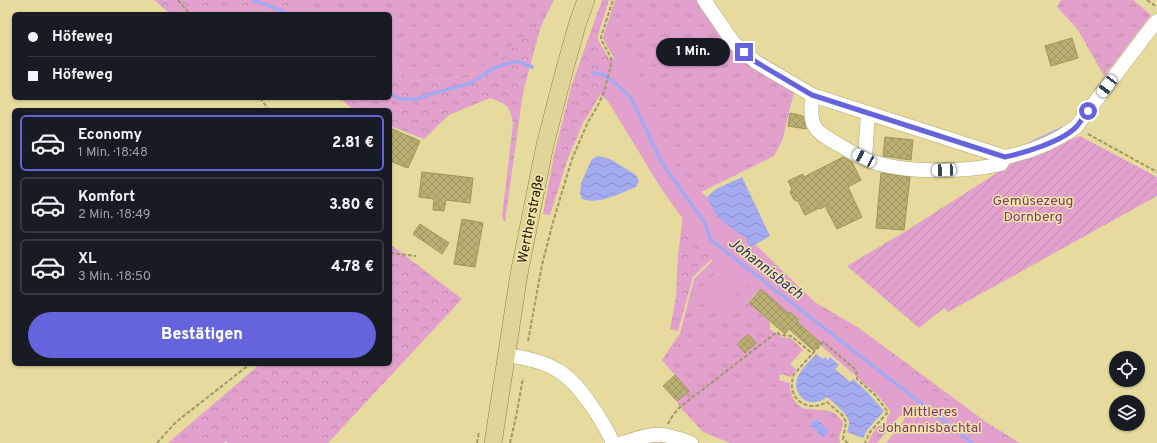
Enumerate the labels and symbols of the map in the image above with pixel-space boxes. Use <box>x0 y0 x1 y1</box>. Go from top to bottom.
callout: 1 Min. <box>656 38 730 66</box>
route end <box>735 43 753 61</box>
car <box>1095 73 1119 99</box>
route start <box>1079 102 1097 120</box>
car <box>851 147 877 169</box>
car <box>932 164 956 176</box>
street label: Wertherstraße <box>515 174 548 265</box>
park label: Gemüsezeug Dornberg <box>992 193 1074 226</box>
water label: Johannisbach <box>724 234 806 304</box>
park label: Mittleres Johannisbachtal <box>878 404 982 437</box>

